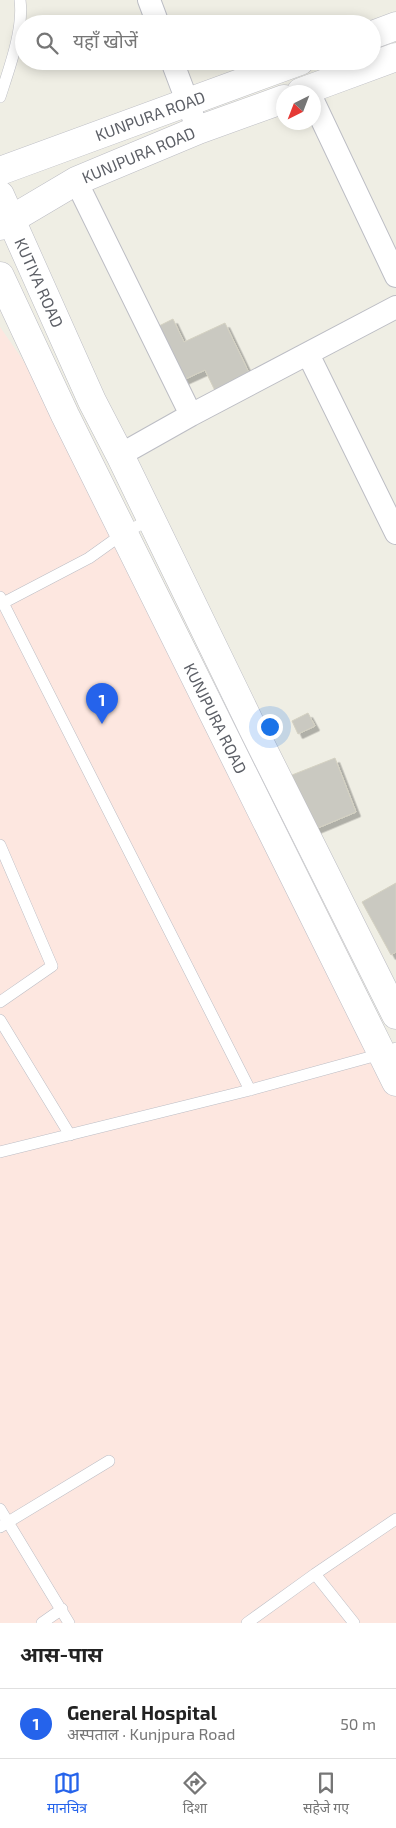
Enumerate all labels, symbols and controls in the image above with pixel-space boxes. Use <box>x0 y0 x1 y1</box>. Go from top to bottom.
search box <box>15 15 381 70</box>
icon: search <box>33 29 61 57</box>
text: यहाँ खोजें <box>73 29 138 52</box>
north arrow <box>276 85 321 130</box>
street label: KUNPURA ROAD <box>92 87 208 144</box>
street label: KUNJPURA ROAD <box>79 122 198 187</box>
street label: KUTIYA ROAD <box>11 235 68 330</box>
street label: KUNJPURA ROAD <box>181 660 251 777</box>
pin: 1 <box>86 683 118 724</box>
your location <box>257 714 283 740</box>
text: आस-पास <box>20 1641 103 1666</box>
text: General Hospital <box>67 1701 217 1724</box>
text: 1 <box>33 1714 39 1733</box>
text: 50 m <box>340 1714 376 1733</box>
text: अस्पताल · Kunjpura Road <box>67 1724 235 1743</box>
tab: मानचित्र <box>47 1769 87 1819</box>
tab: दिशा <box>181 1769 209 1819</box>
tab: सहेजे गए <box>303 1769 349 1819</box>

